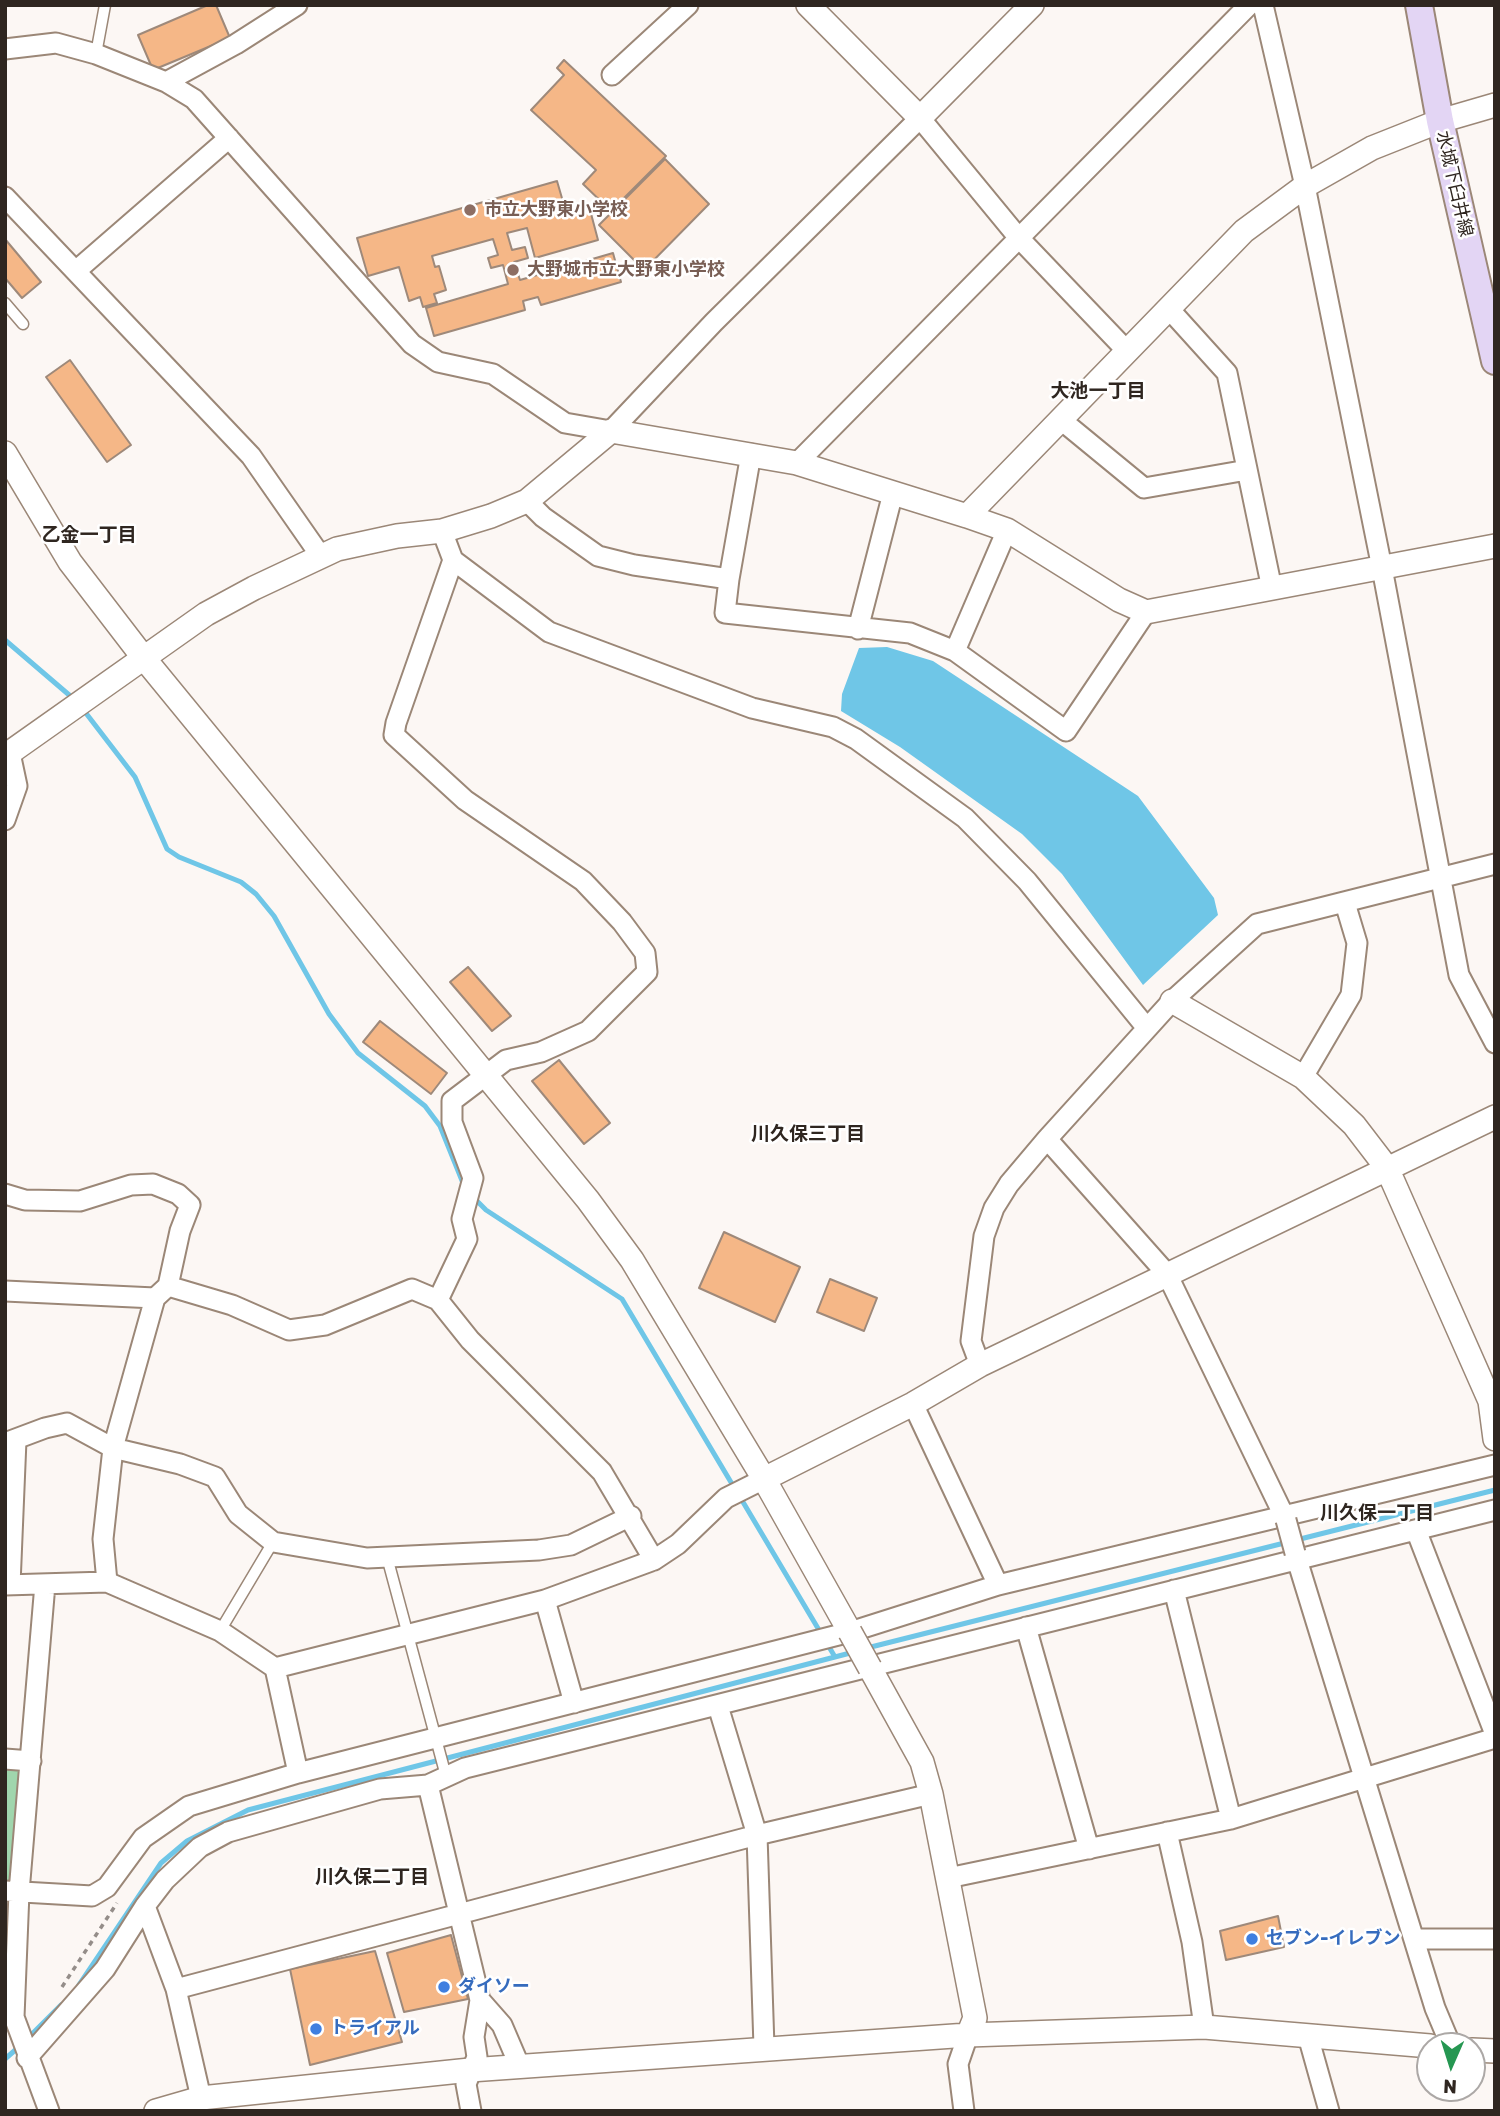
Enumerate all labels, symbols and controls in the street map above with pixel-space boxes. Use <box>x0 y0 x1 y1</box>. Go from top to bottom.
street label: 水城下臼井線 <box>1431 129 1477 239</box>
place label: 市立大野東小学校 <box>484 199 628 221</box>
marker: 市立大野東小学校 <box>462 202 478 218</box>
place label: 大野城市立大野東小学校 <box>527 259 725 281</box>
marker: 大野城市立大野東小学校 <box>505 262 521 278</box>
district label: 大池一丁目 <box>1051 381 1145 403</box>
district label: 乙金一丁目 <box>42 525 136 547</box>
district label: 川久保三丁目 <box>751 1124 865 1146</box>
district label: 川久保一丁目 <box>1320 1503 1434 1525</box>
district label: 川久保二丁目 <box>315 1867 429 1889</box>
place label: セブン-イレブン <box>1266 1928 1401 1950</box>
marker: セブン-イレブン <box>1244 1931 1260 1947</box>
place label: ダイソー <box>458 1976 530 1998</box>
marker: ダイソー <box>436 1979 452 1995</box>
place label: トライアル <box>330 2018 420 2040</box>
marker: トライアル <box>308 2021 324 2037</box>
north arrow <box>1416 2032 1486 2102</box>
text: N <box>1443 2075 1457 2098</box>

